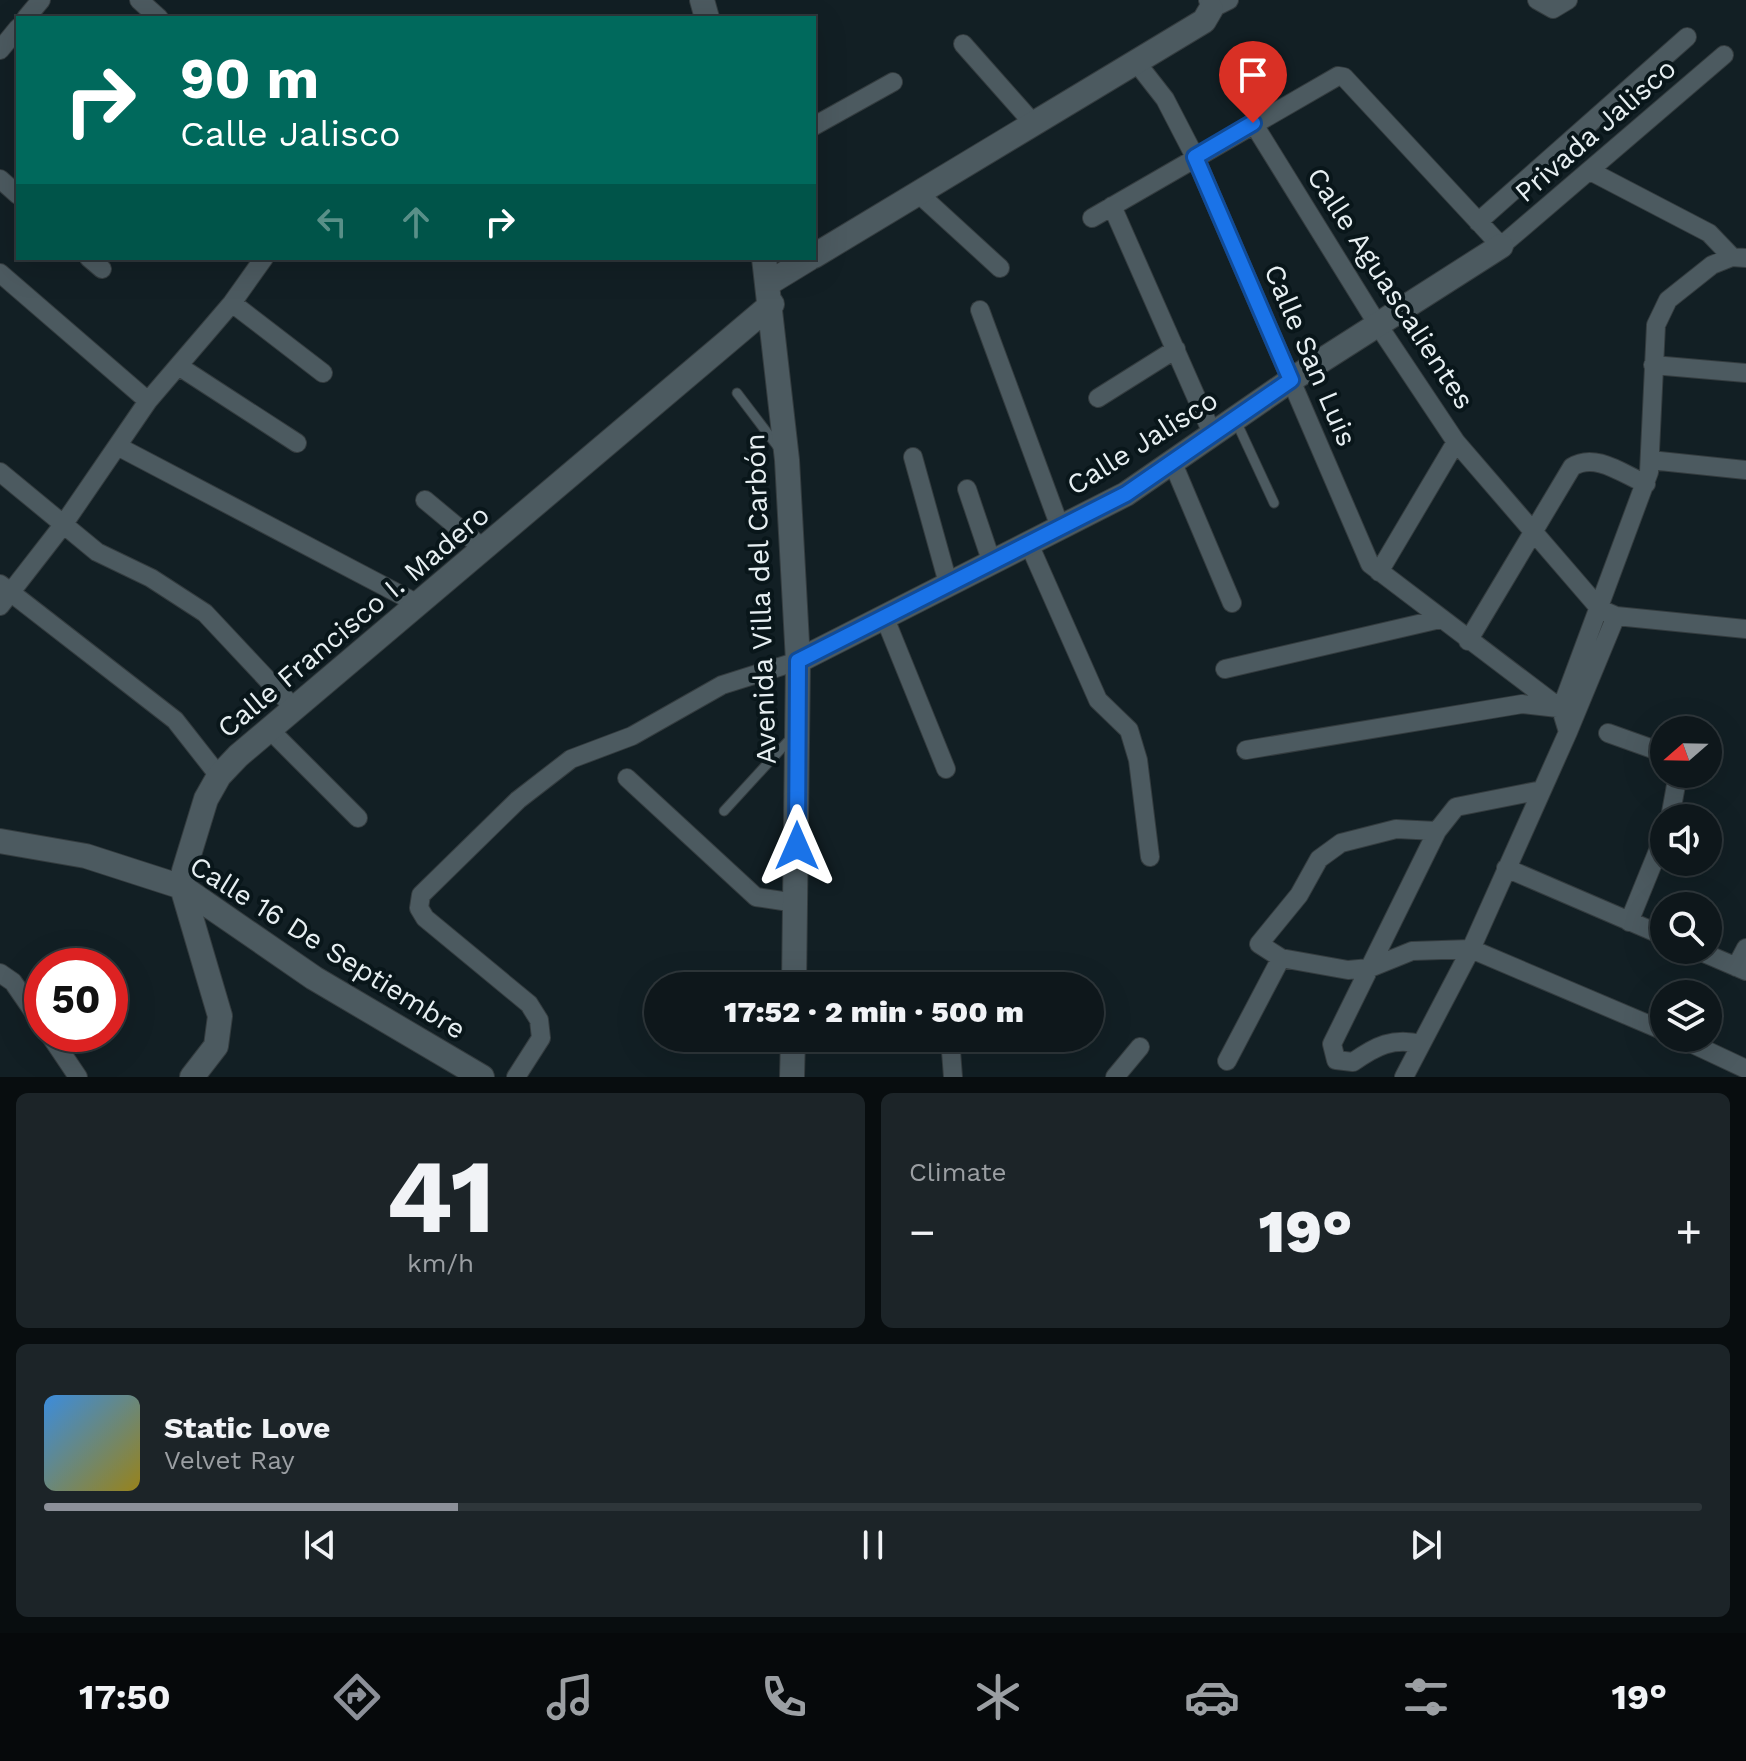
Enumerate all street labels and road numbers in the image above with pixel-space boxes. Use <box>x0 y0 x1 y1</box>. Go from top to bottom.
street label: Privada Jalisco <box>1508 52 1682 209</box>
street label: Calle Aguascalientes <box>1300 161 1481 415</box>
street label: Calle San Luis <box>1257 259 1364 451</box>
street label: Calle Jalisco <box>1061 383 1224 502</box>
street label: Avenida Villa del Carbón <box>738 433 783 765</box>
street label: Calle Francisco I. Madero <box>211 498 496 745</box>
street label: Calle 16 De Septiembre <box>184 849 472 1046</box>

